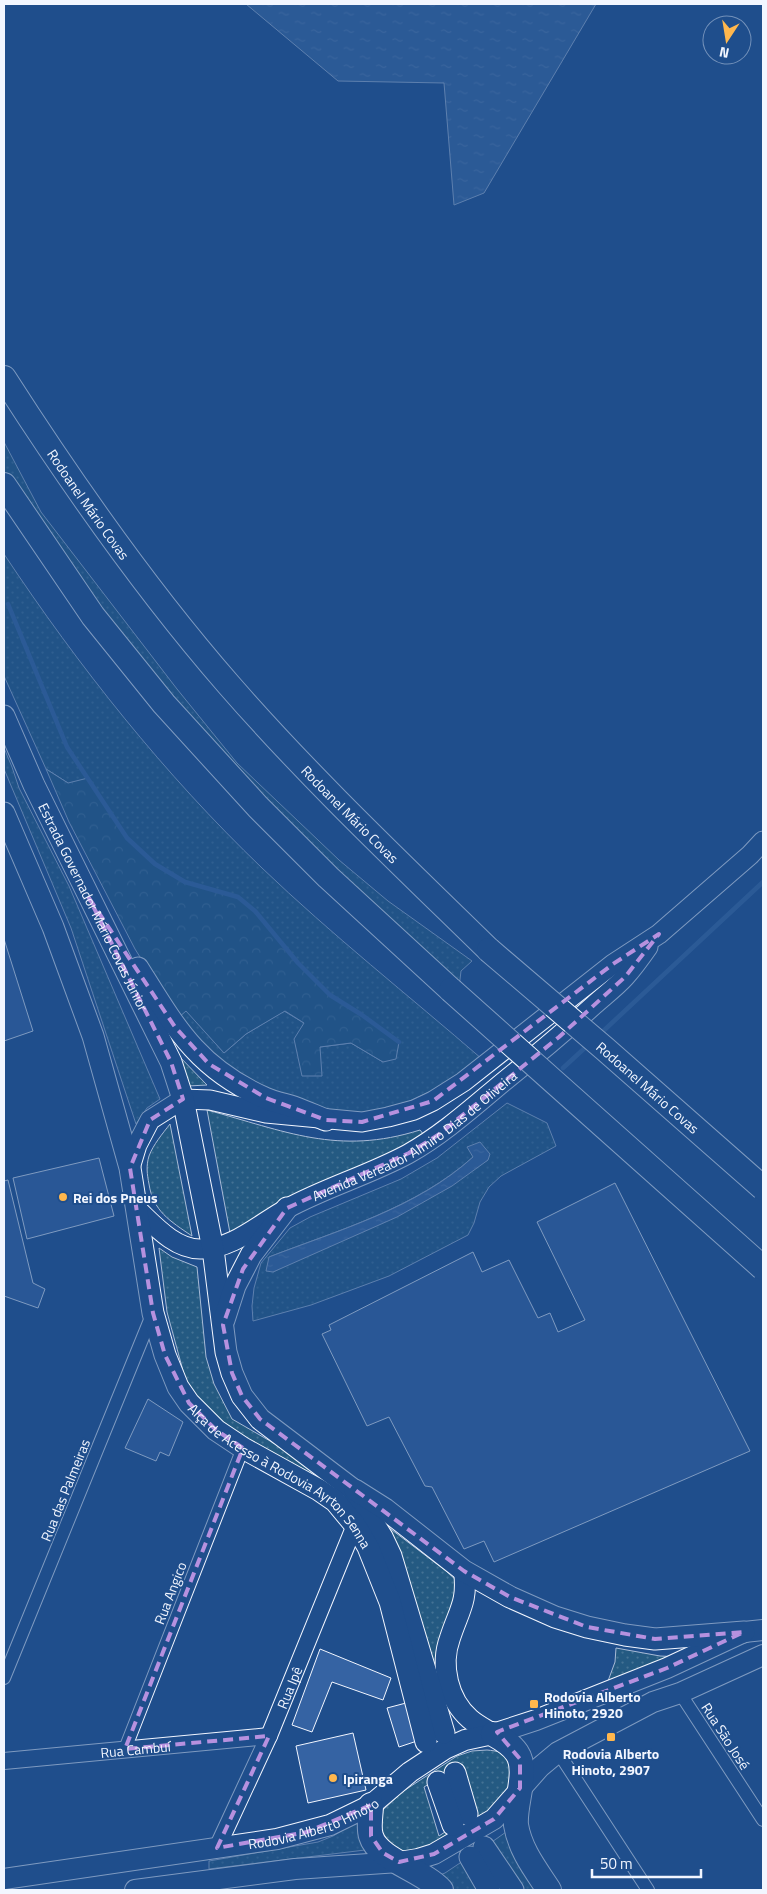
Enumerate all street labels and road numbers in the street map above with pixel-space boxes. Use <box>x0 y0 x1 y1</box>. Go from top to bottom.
street label: Rodoanel Mário Covas <box>43 445 135 564</box>
street label: Rodoanel Mário Covas <box>297 760 404 868</box>
street label: Estrada Governador Mário Covas Júnior <box>34 799 155 1015</box>
street label: Rodoanel Mário Covas <box>592 1036 704 1138</box>
street label: Avenida Vereador Almiro Dias de Oliveira <box>308 1065 521 1206</box>
street label: Alça de Acesso à Rodovia Ayrton Senna <box>184 1398 377 1552</box>
street label: Rua das Palmeiras <box>35 1436 95 1544</box>
street label: Rua Angico <box>148 1559 192 1627</box>
street label: Rua Ipê <box>271 1663 307 1712</box>
street label: Rua São José <box>696 1698 756 1774</box>
street label: Rua Cambuí <box>99 1735 172 1762</box>
street label: Rodovia Alberto Hinoto <box>247 1793 383 1854</box>

